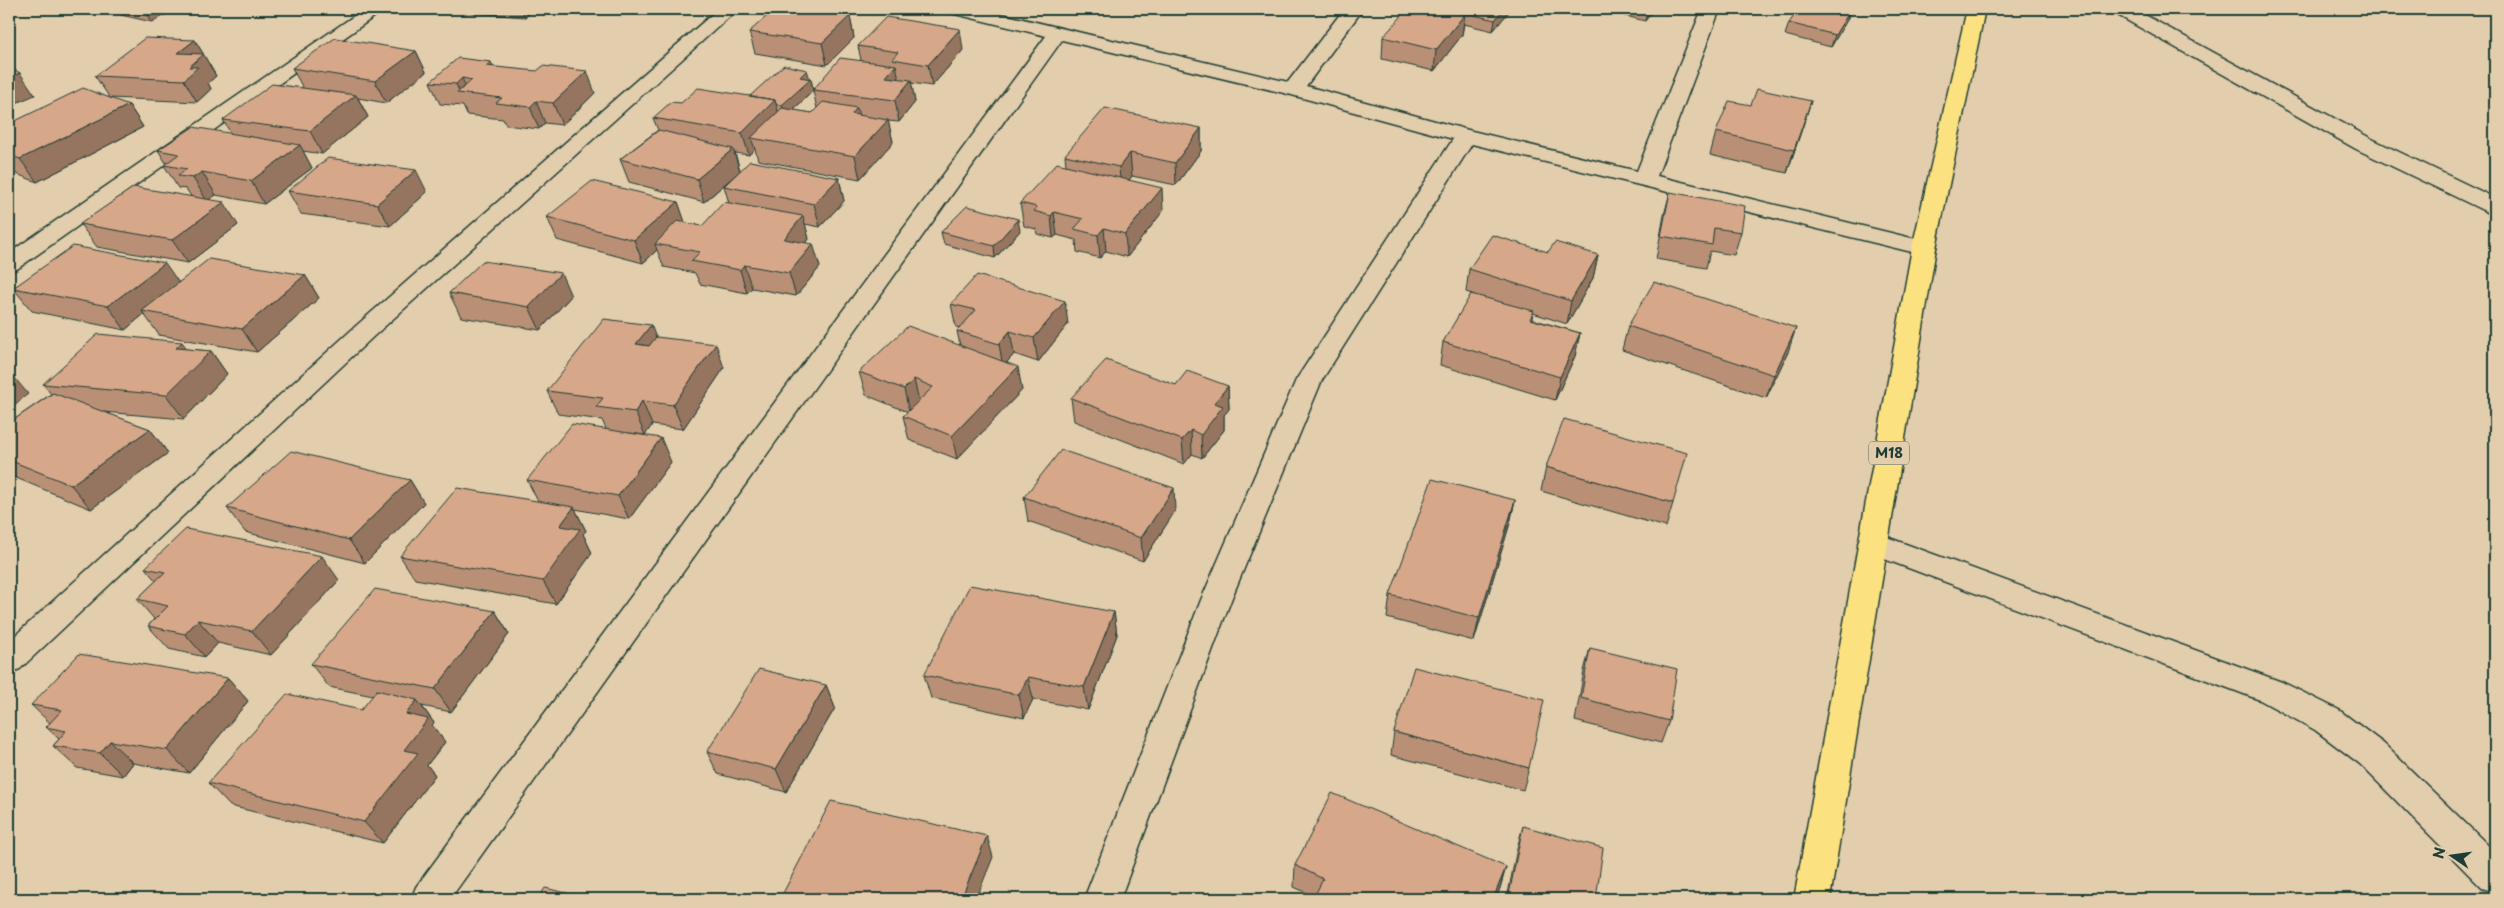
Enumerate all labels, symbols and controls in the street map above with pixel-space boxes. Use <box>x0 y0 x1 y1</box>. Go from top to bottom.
road number: M18 <box>1869 442 1909 464</box>
north arrow <box>2426 830 2476 880</box>
text: N <box>2427 845 2450 861</box>

